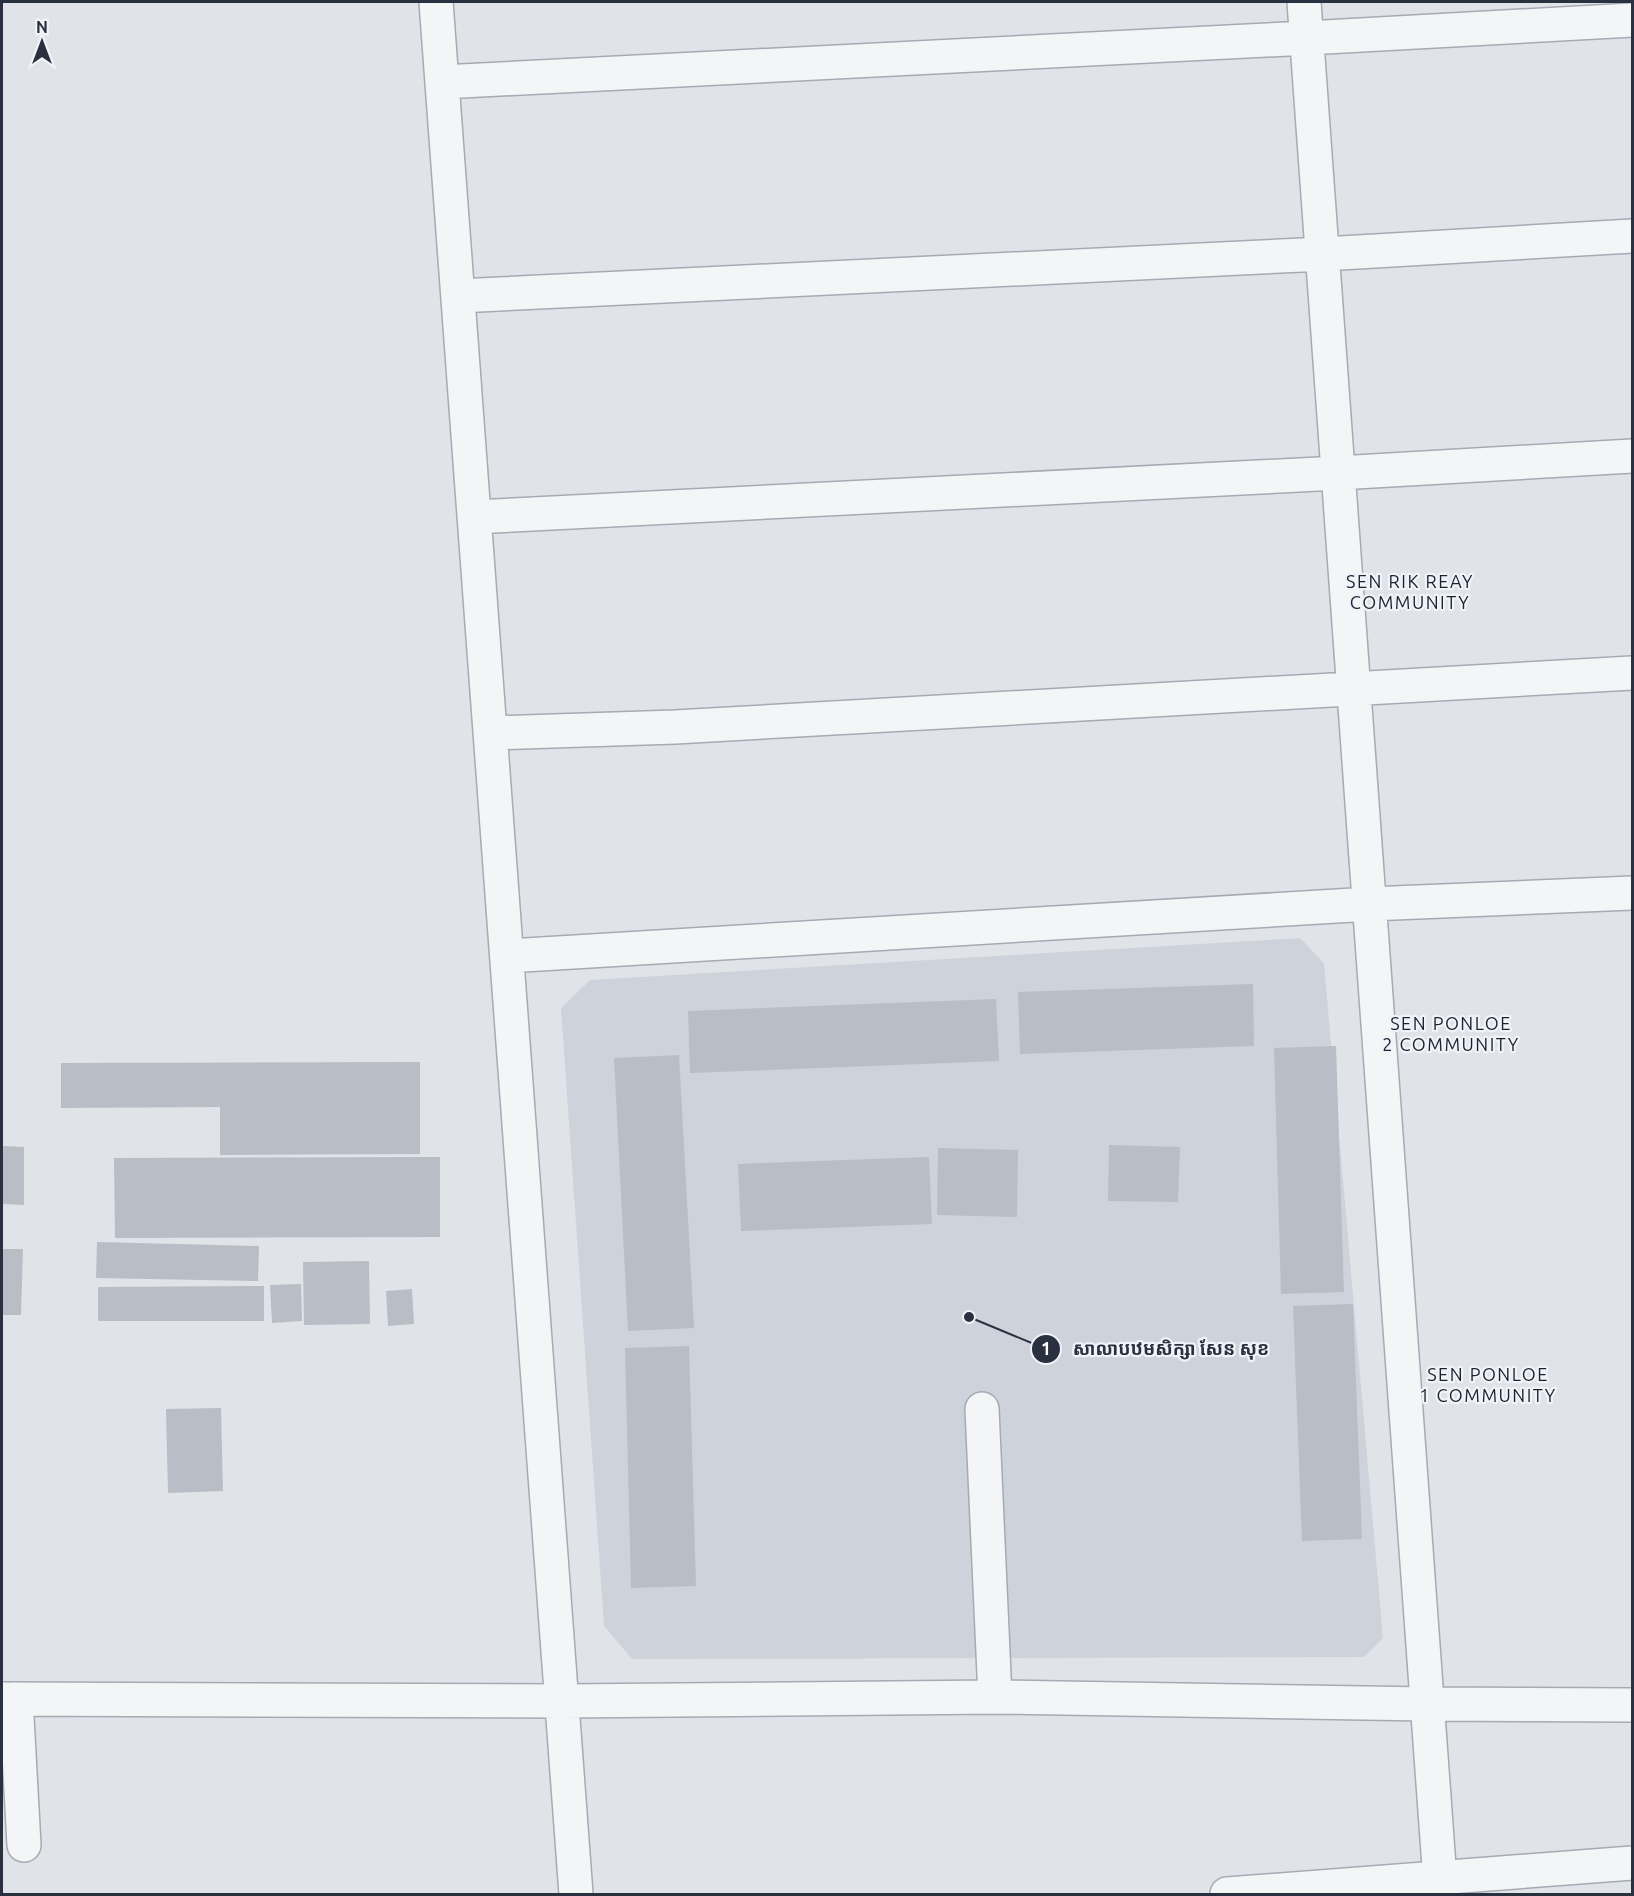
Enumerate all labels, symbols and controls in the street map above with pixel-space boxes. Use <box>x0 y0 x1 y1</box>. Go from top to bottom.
north arrow <box>12 12 72 72</box>
text: N <box>36 18 48 36</box>
district label: SEN RIK REAY COMMUNITY <box>1346 571 1474 612</box>
district label: SEN PONLOE 2 COMMUNITY <box>1382 1013 1520 1054</box>
callout: សាលាបឋមសិក្សា សែន សុខ <box>1031 1331 1281 1367</box>
text: 1 <box>1041 1338 1051 1358</box>
text: សាលាបឋមសិក្សា សែន សុខ <box>1073 1338 1269 1360</box>
district label: SEN PONLOE 1 COMMUNITY <box>1419 1364 1557 1405</box>

